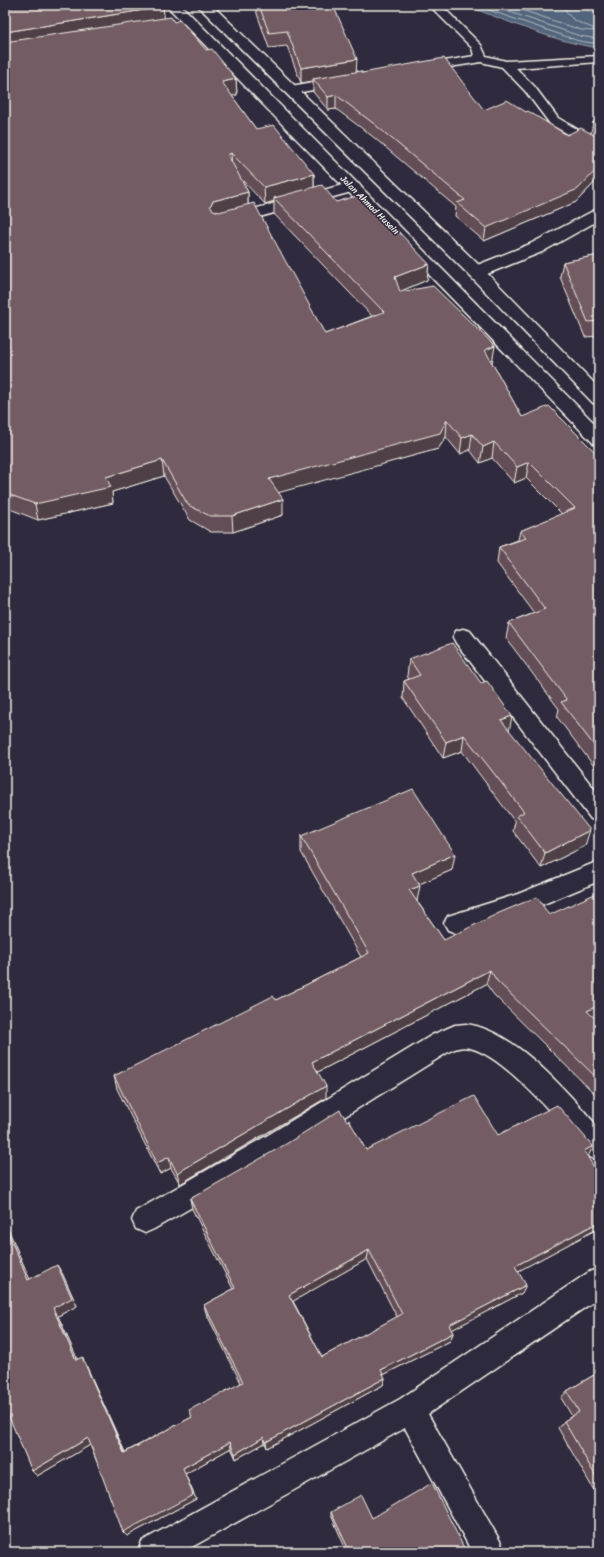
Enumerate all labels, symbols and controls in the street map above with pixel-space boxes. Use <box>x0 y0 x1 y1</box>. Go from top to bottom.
street label: Jalan Ahmad Husein <box>336 171 404 239</box>

